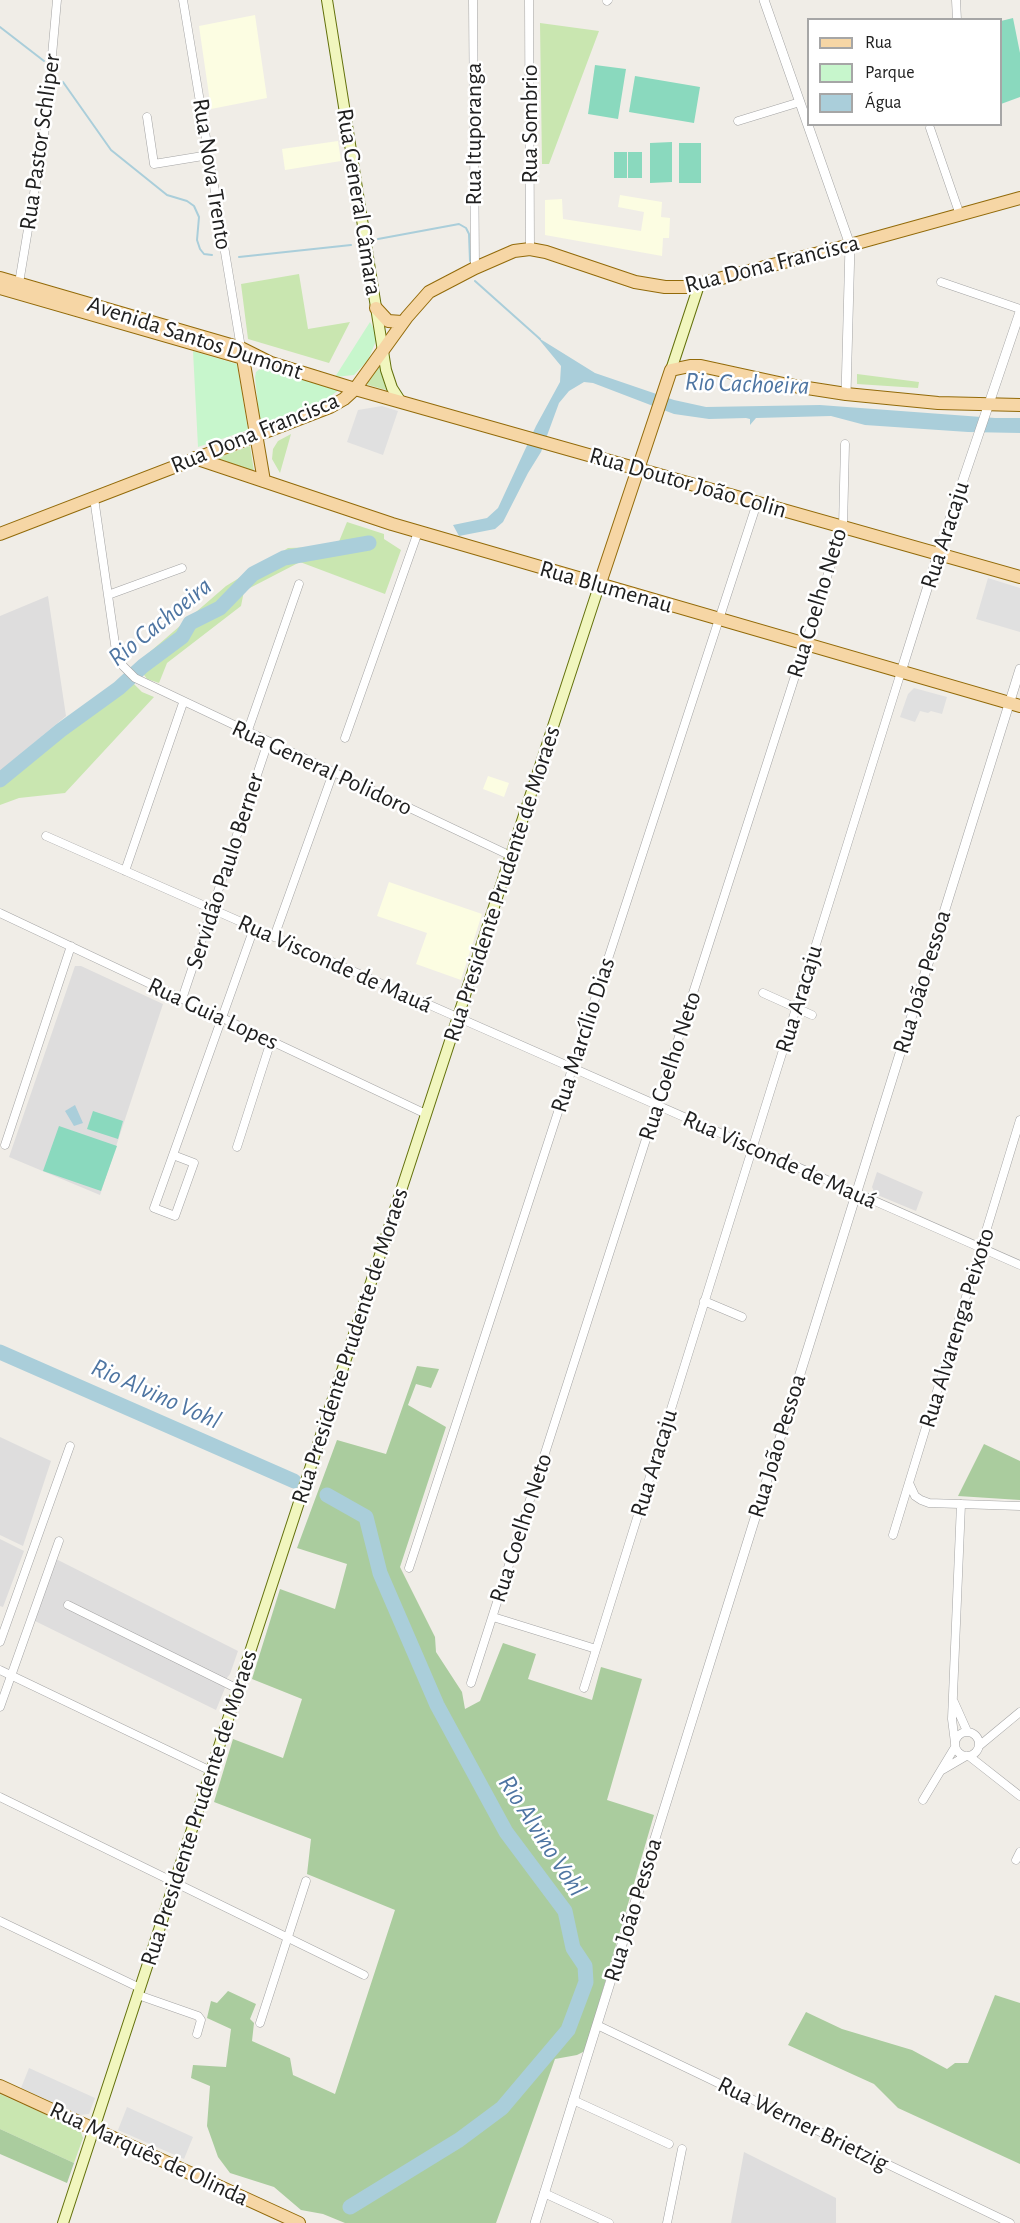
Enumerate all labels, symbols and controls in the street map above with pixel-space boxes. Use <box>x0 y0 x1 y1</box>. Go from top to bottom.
legend <box>807 18 1002 126</box>
text: Rua <box>865 34 892 52</box>
street label: Rua Pastor Schliper <box>13 52 67 232</box>
street label: Rua Ituporanga <box>460 62 488 206</box>
street label: Rua Sombrio <box>516 64 544 184</box>
text: Parque <box>865 64 914 82</box>
text: Água <box>865 94 902 112</box>
street label: Rua Nova Trento <box>186 96 238 252</box>
street label: Rua General Câmara <box>330 106 388 298</box>
street label: Rua Dona Francisca <box>682 228 862 300</box>
street label: Avenida Santos Dumont <box>84 290 306 386</box>
water label: Rio Cachoeira <box>684 366 810 402</box>
street label: Rua Dona Francisca <box>167 386 343 480</box>
street label: Rua Doutor João Colin <box>586 441 790 525</box>
street label: Rua Aracaju <box>914 478 976 592</box>
street label: Rua Coelho Neto <box>781 525 853 681</box>
street label: Rua Blumenau <box>536 554 676 620</box>
water label: Rio Cachoeira <box>102 571 218 673</box>
street label: Rua General Polidoro <box>227 714 417 822</box>
street label: Rua Presidente Prudente de Moraes <box>437 722 567 1046</box>
street label: Servidão Paulo Berner <box>180 769 270 973</box>
street label: Rua João Pessoa <box>886 907 958 1057</box>
street label: Rua Visconde de Mauá <box>233 908 437 1020</box>
street label: Rua Aracaju <box>769 942 829 1056</box>
street label: Rua Marcílio Dias <box>544 954 622 1116</box>
street label: Rua Guia Lopes <box>143 971 283 1057</box>
street label: Rua Coelho Neto <box>632 988 708 1144</box>
street label: Rua Visconde de Mauá <box>678 1104 882 1216</box>
street label: Rua Presidente Prudente de Moraes <box>285 1184 415 1508</box>
street label: Rua Alvarenga Peixoto <box>913 1225 1001 1431</box>
water label: Rio Alvino Vohl <box>86 1352 226 1436</box>
street label: Rua João Pessoa <box>741 1371 813 1521</box>
street label: Rua Aracaju <box>624 1406 684 1520</box>
street label: Rua Coelho Neto <box>483 1450 559 1606</box>
street label: Rua Presidente Prudente de Moraes <box>134 1646 264 1970</box>
water label: Rio Alvino Vohl <box>491 1769 593 1903</box>
street label: Rua João Pessoa <box>597 1835 669 1985</box>
street label: Rua Werner Brietzig <box>713 2070 893 2178</box>
street label: Rua Marquês de Olinda <box>45 2095 253 2213</box>

